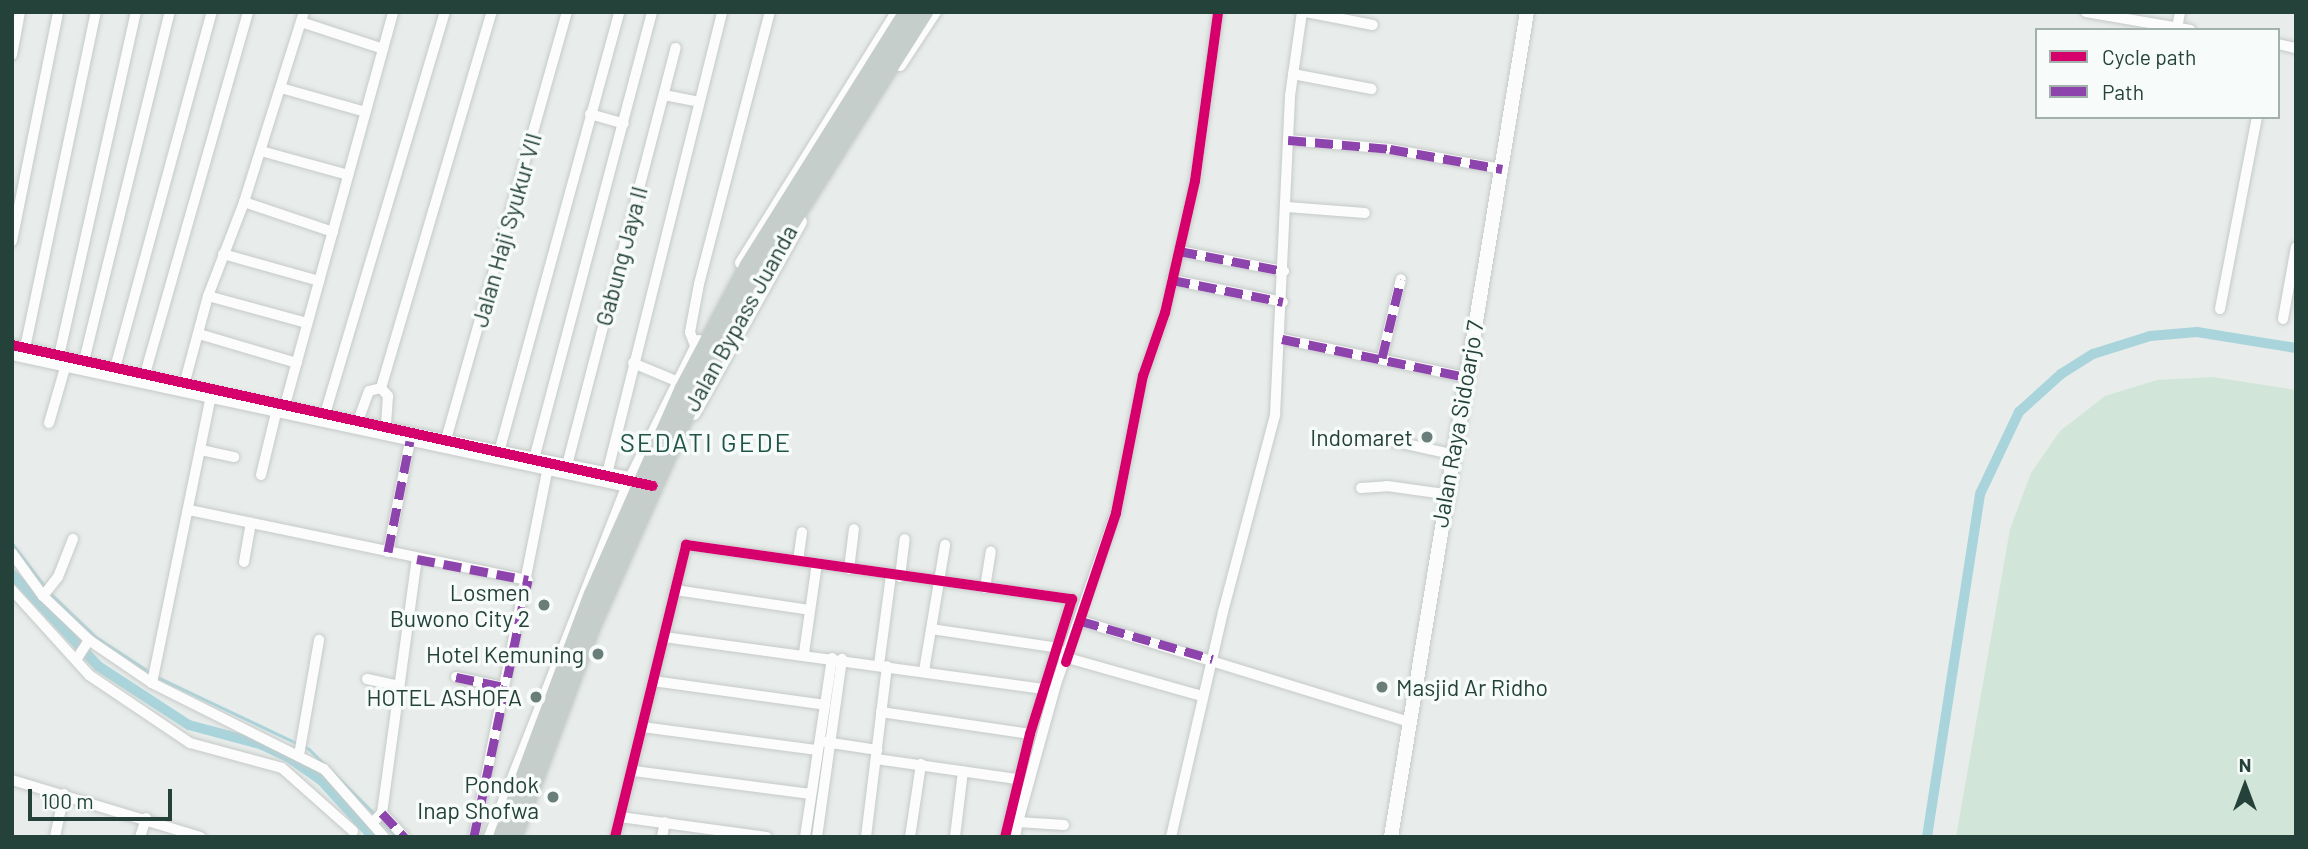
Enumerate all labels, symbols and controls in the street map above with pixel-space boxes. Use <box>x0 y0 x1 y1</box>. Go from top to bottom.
legend <box>2035 28 2280 119</box>
text: Cycle path <box>2102 44 2196 69</box>
text: Path <box>2102 79 2144 104</box>
street label: Jalan Haji Syukur VII <box>465 130 547 330</box>
street label: Gabung Jaya II <box>589 183 653 329</box>
street label: Jalan Bypass Juanda <box>677 220 803 416</box>
street label: Jalan Raya Sidoarjo 7 <box>1425 318 1489 530</box>
place label: Indomaret <box>1310 423 1413 451</box>
district label: SEDATI GEDE <box>621 426 791 458</box>
marker: Indomaret <box>1419 429 1435 445</box>
place label: Losmen Buwono City 2 <box>390 578 530 632</box>
marker: Losmen Buwono City 2 <box>536 597 552 613</box>
place label: Hotel Kemuning <box>426 640 584 668</box>
marker: Hotel Kemuning <box>590 646 606 662</box>
place label: Masjid Ar Ridho <box>1396 673 1548 701</box>
marker: Masjid Ar Ridho <box>1374 679 1390 695</box>
place label: HOTEL ASHOFA <box>366 683 522 711</box>
marker: HOTEL ASHOFA <box>528 689 544 705</box>
north arrow <box>2210 751 2280 821</box>
text: N <box>2239 753 2251 776</box>
place label: Pondok Inap Shofwa <box>417 770 539 824</box>
scale bar <box>32 776 175 820</box>
text: 100 m <box>41 788 94 813</box>
marker: Pondok Inap Shofwa <box>545 789 561 805</box>

